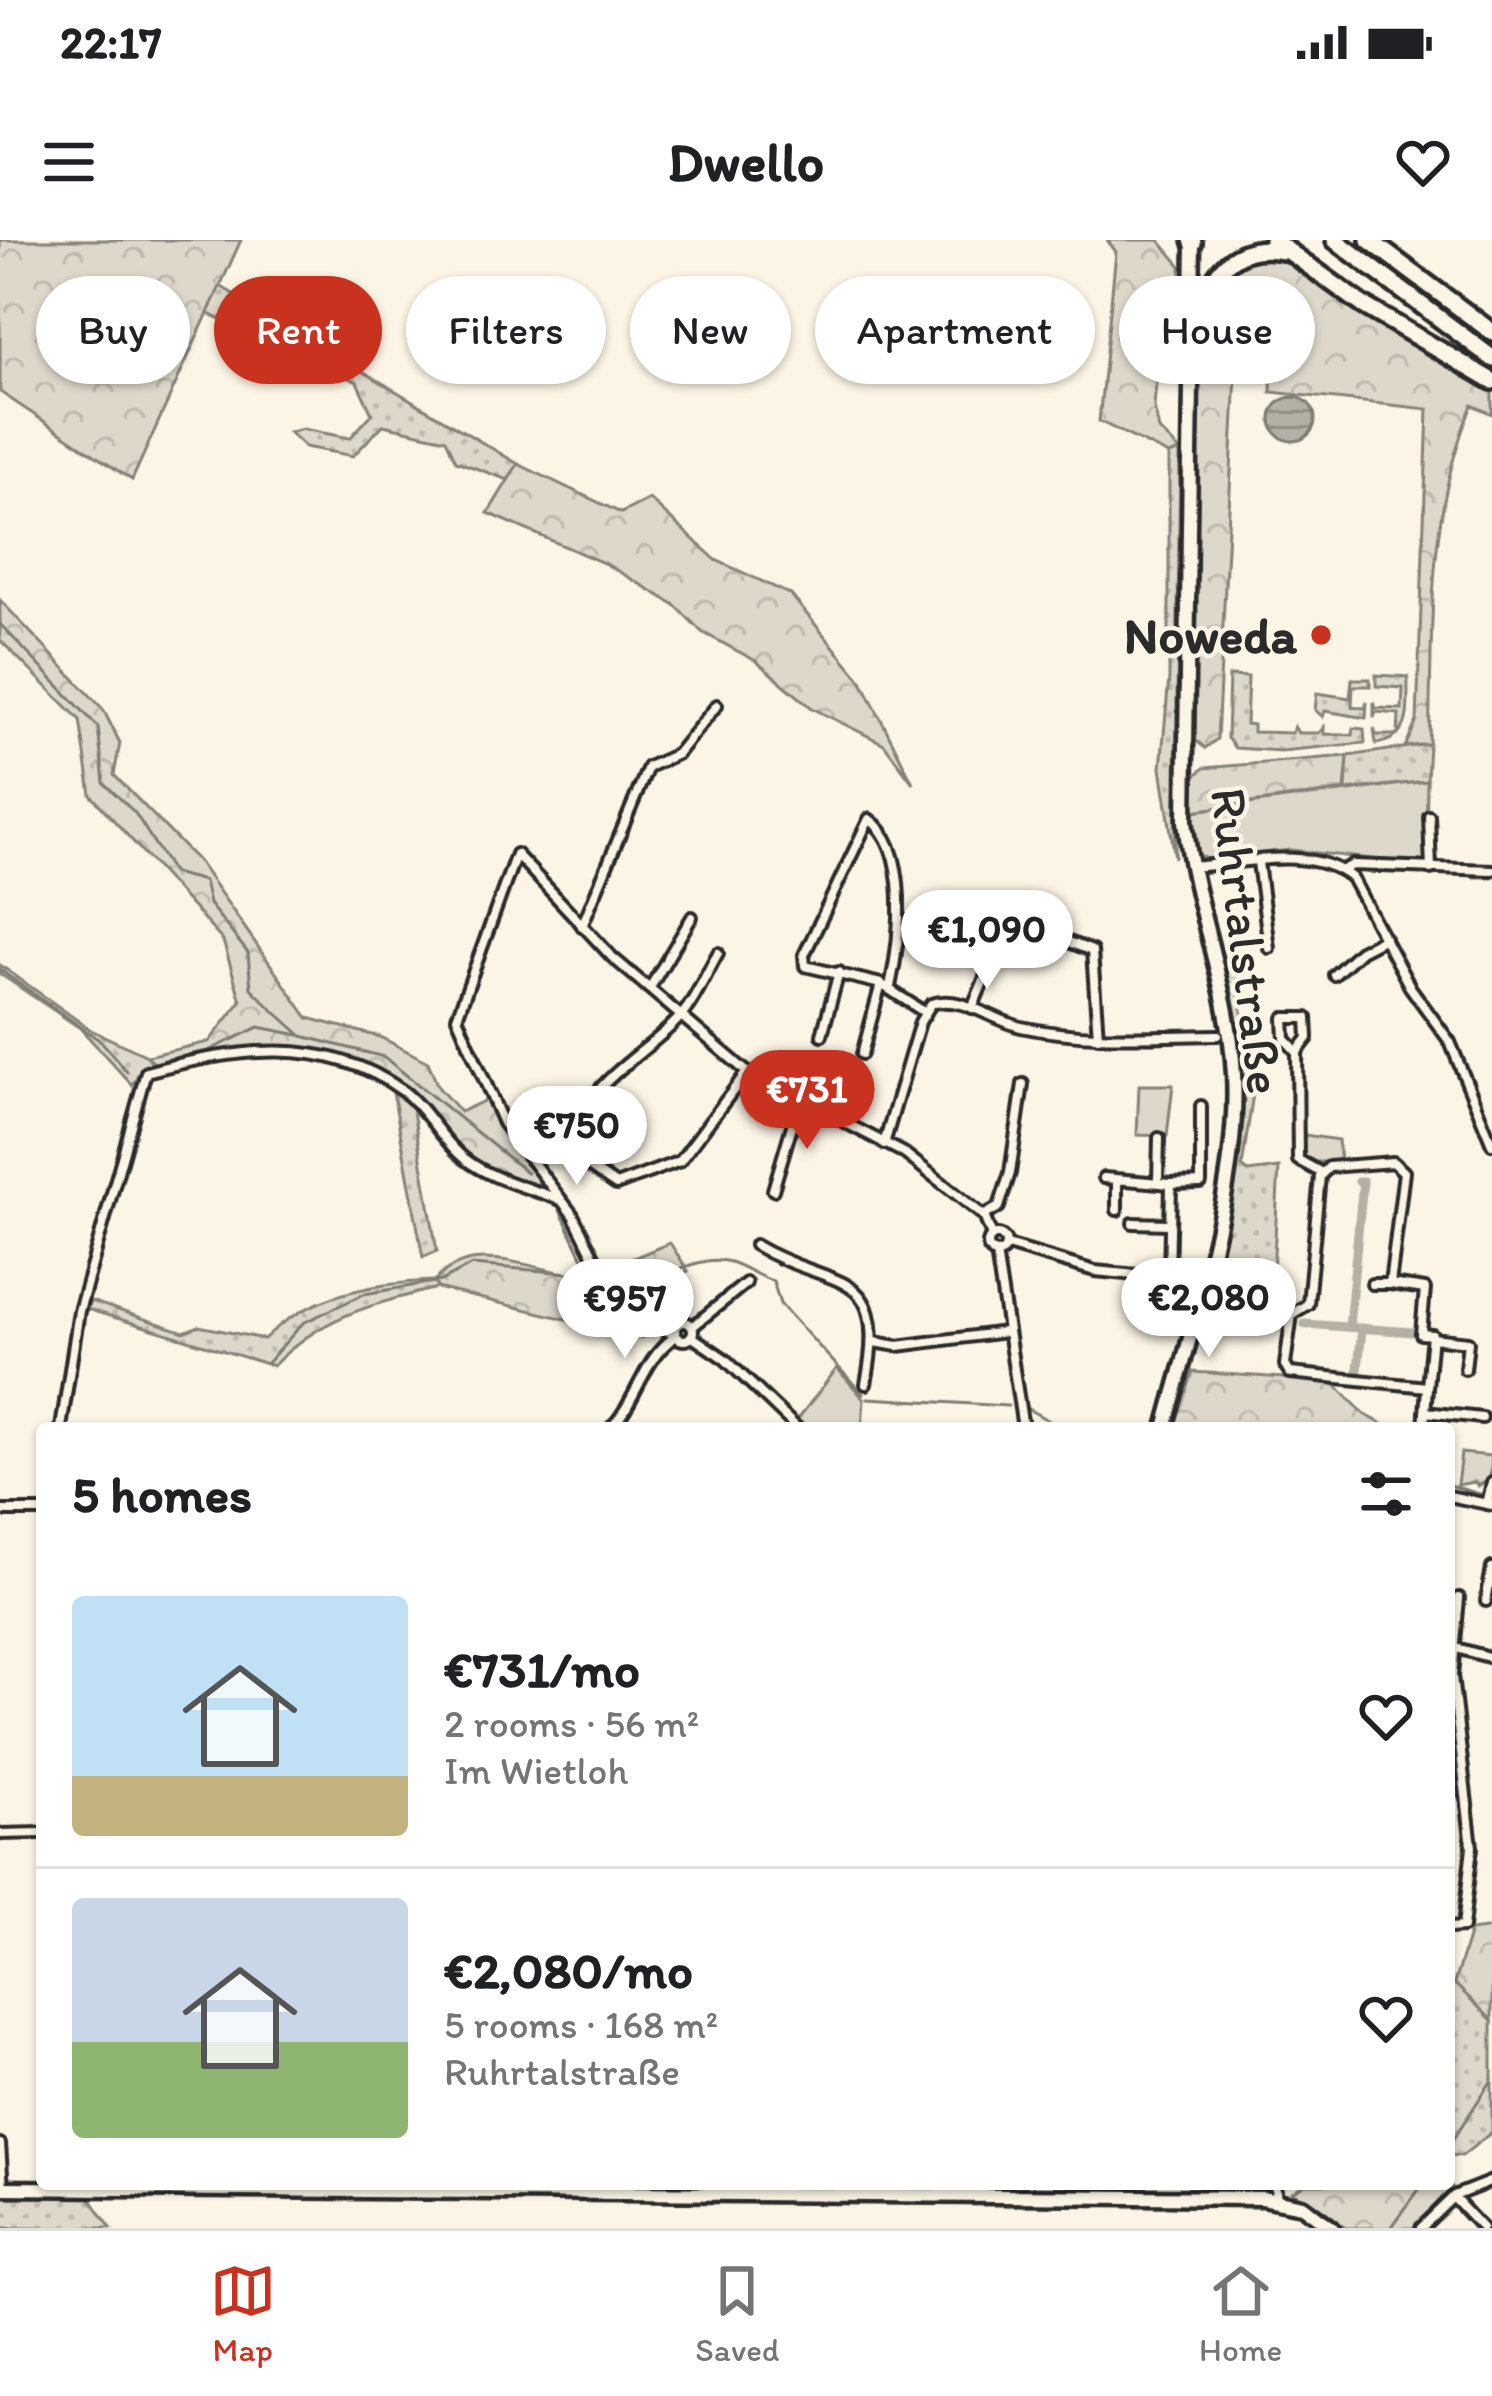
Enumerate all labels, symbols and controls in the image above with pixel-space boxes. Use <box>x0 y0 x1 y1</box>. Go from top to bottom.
text: 22:17 <box>60 15 162 69</box>
icon: menu <box>36 129 102 195</box>
icon: heart <box>1390 129 1456 195</box>
text: Dwello <box>668 130 824 195</box>
chip: Buy <box>36 276 190 384</box>
chip: Rent <box>214 276 382 384</box>
chip: Filters <box>406 276 606 384</box>
chip: New <box>630 276 791 384</box>
chip: Apartment <box>815 276 1095 384</box>
chip: House <box>1119 276 1315 384</box>
place label: Noweda <box>1124 605 1298 666</box>
marker: Noweda <box>1308 622 1334 648</box>
street label: Ruhrtalstraße <box>1198 784 1296 1098</box>
pin: €1,090 <box>889 890 1085 992</box>
text: €1,090 <box>928 905 1046 952</box>
pin: €731 <box>736 1050 878 1152</box>
text: €731 <box>767 1065 847 1112</box>
pin: €750 <box>506 1086 648 1188</box>
text: €750 <box>534 1101 620 1148</box>
pin: €2,080 <box>1111 1258 1307 1360</box>
pin: €957 <box>554 1259 696 1361</box>
text: €2,080 <box>1148 1273 1270 1320</box>
text: €957 <box>584 1274 666 1321</box>
icon: filters <box>1353 1461 1419 1527</box>
text: 5 homes <box>72 1464 252 1525</box>
text: €731/mo <box>444 1639 640 1700</box>
icon: home <box>168 1644 312 1788</box>
icon: heart <box>1353 1683 1419 1749</box>
text: 2 rooms · 56 m² <box>444 1700 699 1747</box>
text: Im Wietloh <box>444 1747 628 1794</box>
text: €2,080/mo <box>444 1940 693 2001</box>
icon: home <box>168 1946 312 2090</box>
icon: heart <box>1353 1985 1419 2051</box>
text: 5 rooms · 168 m² <box>444 2001 718 2048</box>
text: Ruhrtalstraße <box>444 2048 680 2095</box>
tab: Map <box>210 2258 276 2369</box>
tab: Saved <box>695 2258 780 2369</box>
tab: Home <box>1199 2258 1282 2369</box>

